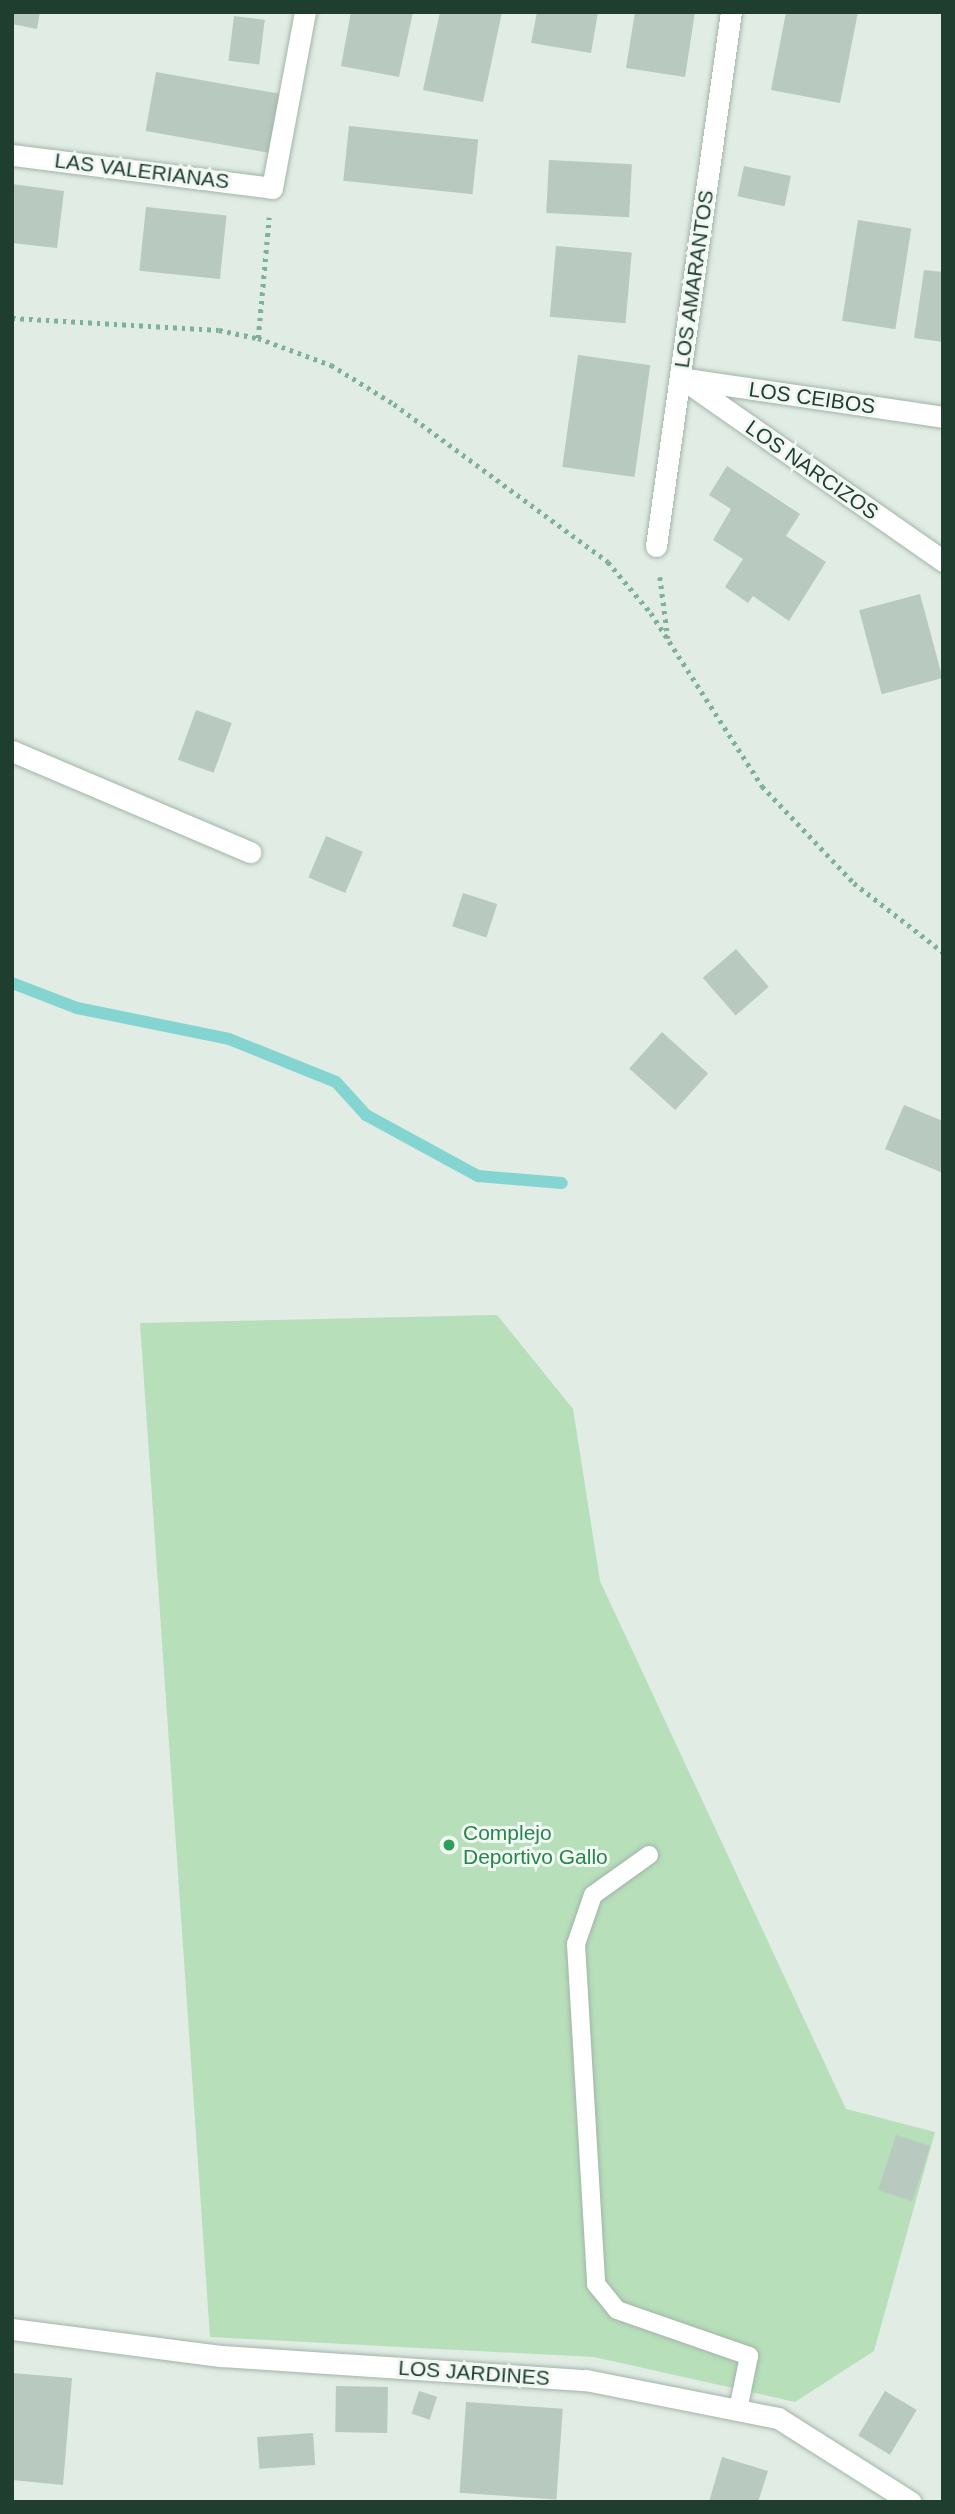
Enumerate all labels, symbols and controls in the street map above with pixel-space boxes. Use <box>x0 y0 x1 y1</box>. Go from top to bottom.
street label: LAS VALERIANAS <box>53 148 231 194</box>
street label: LOS AMARANTOS <box>669 188 719 370</box>
street label: LOS CEIBOS <box>747 377 877 419</box>
street label: LOS NARCIZOS <box>741 415 883 525</box>
place label: Complejo Deportivo Gallo <box>463 1820 608 1870</box>
marker: Complejo Deportivo Gallo <box>441 1837 457 1853</box>
street label: LOS JARDINES <box>397 2355 551 2391</box>

